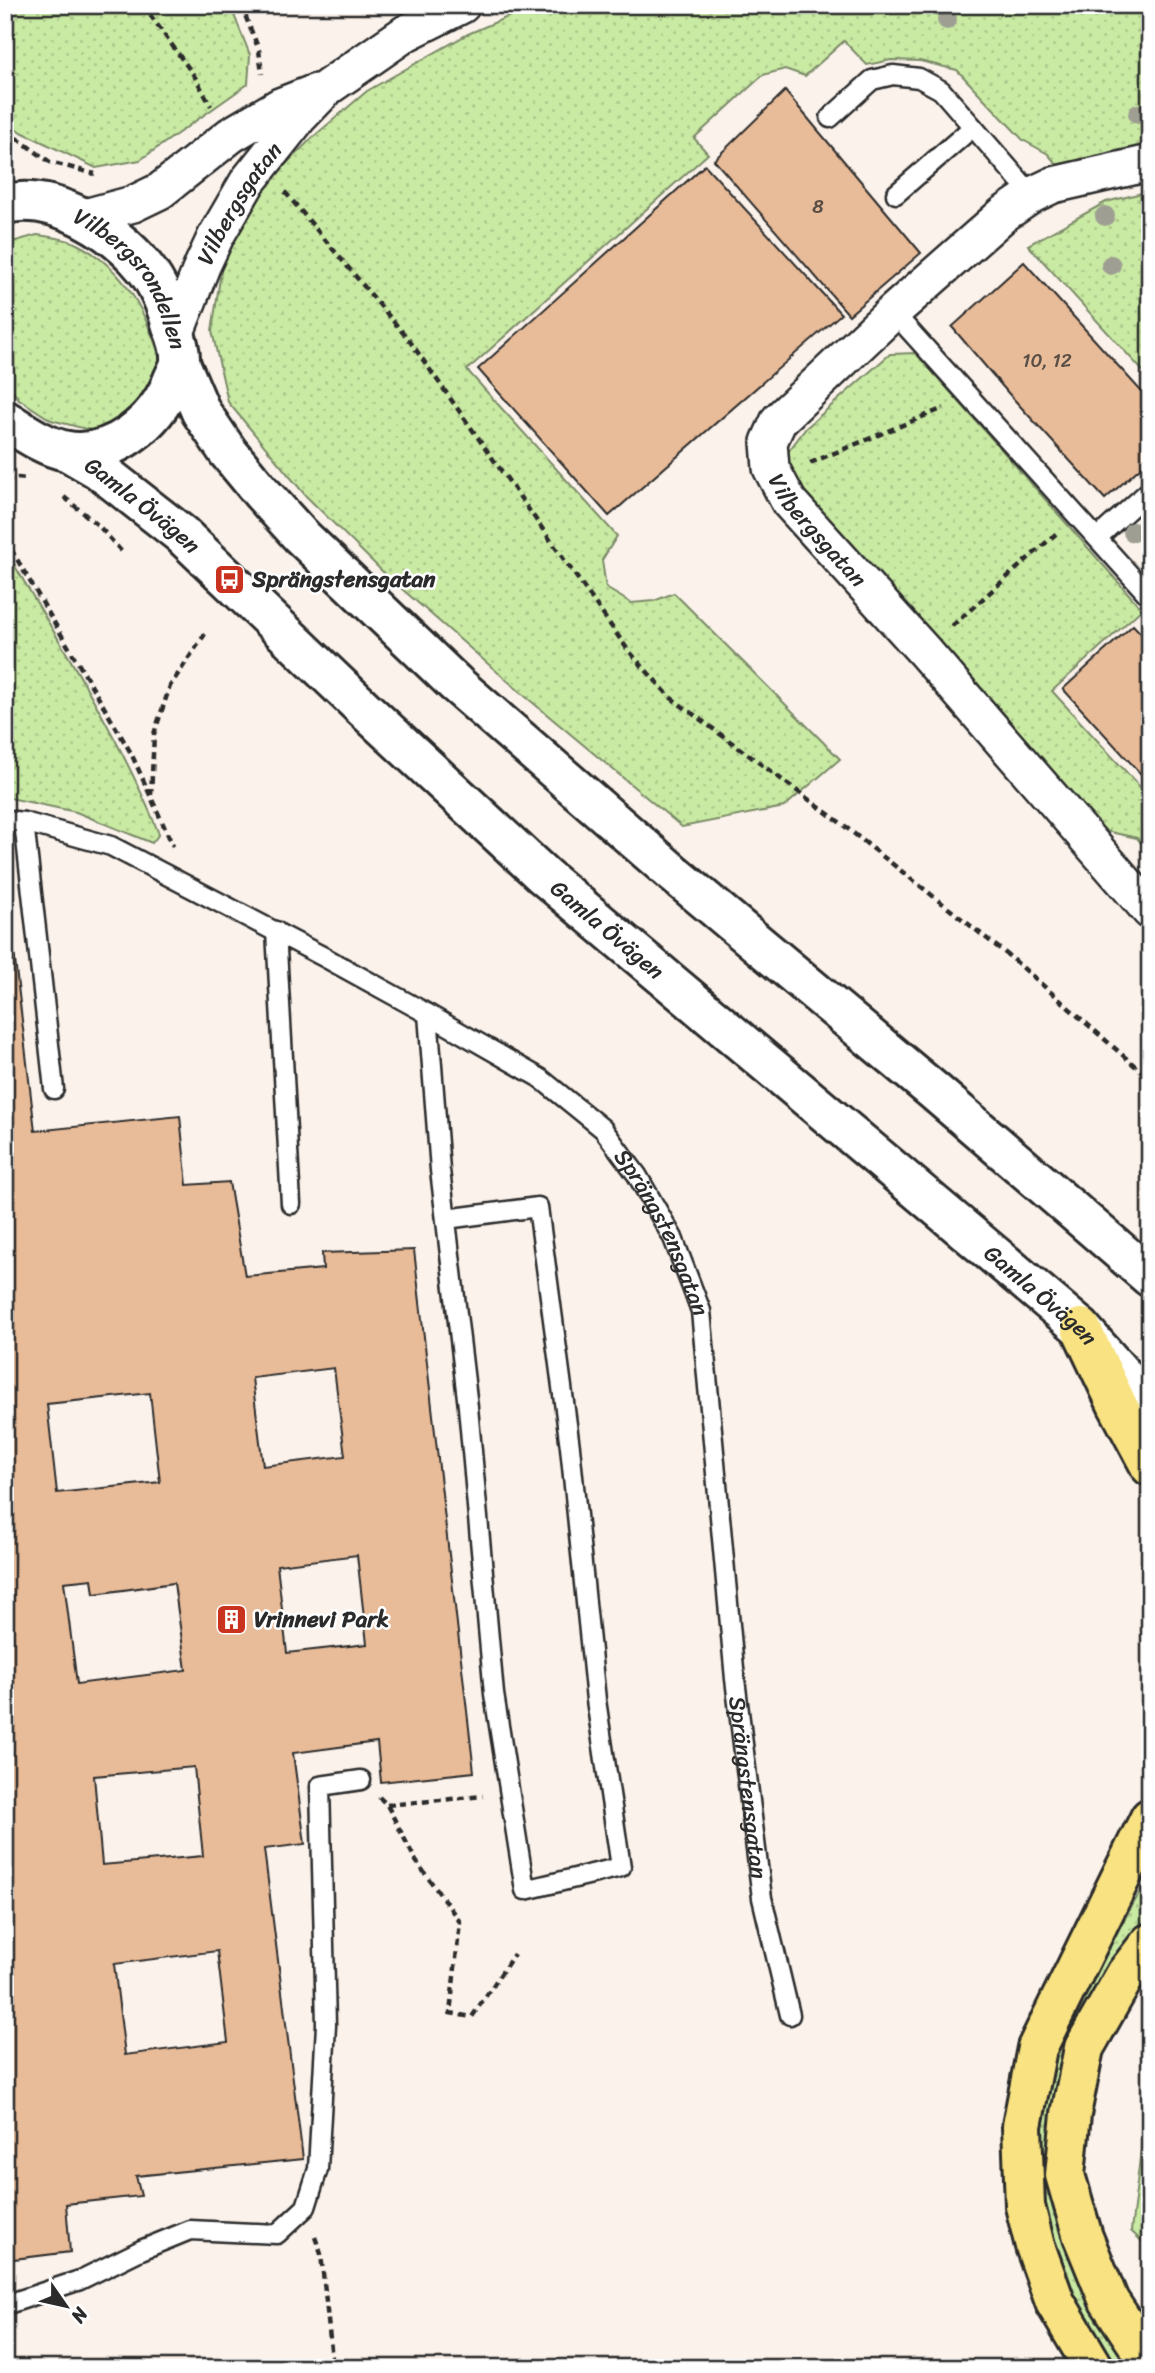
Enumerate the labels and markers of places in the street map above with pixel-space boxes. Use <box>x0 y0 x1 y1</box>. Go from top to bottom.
place label: Sprängstensgatan <box>251 559 436 600</box>
bus stop icon: Sprängstensgatan <box>212 562 246 596</box>
place label: Vrinnevi Park <box>254 1599 389 1640</box>
building icon: Vrinnevi Park <box>214 1602 248 1636</box>

